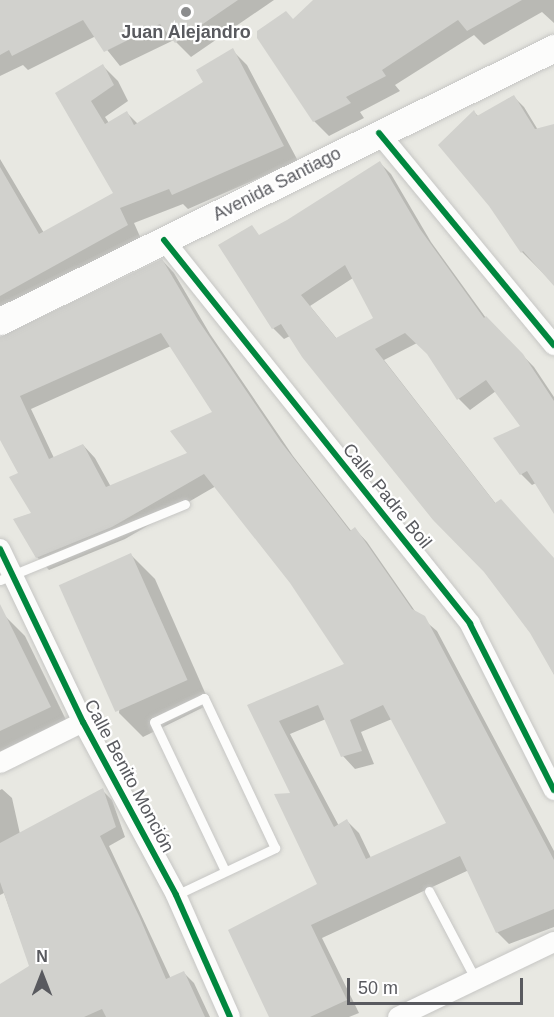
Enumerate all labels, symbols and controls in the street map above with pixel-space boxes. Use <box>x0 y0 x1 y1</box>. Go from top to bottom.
marker: Juan Alejandro <box>179 5 193 19</box>
place label: Juan Alejandro <box>121 21 251 43</box>
street label: Avenida Santiago <box>209 142 345 226</box>
street label: Calle Padre Boil <box>338 439 436 553</box>
street label: Calle Benito Monción <box>80 696 178 856</box>
north arrow <box>12 945 72 1005</box>
text: N <box>36 948 48 965</box>
scale bar <box>350 966 526 1004</box>
text: 50 m <box>358 978 398 998</box>

